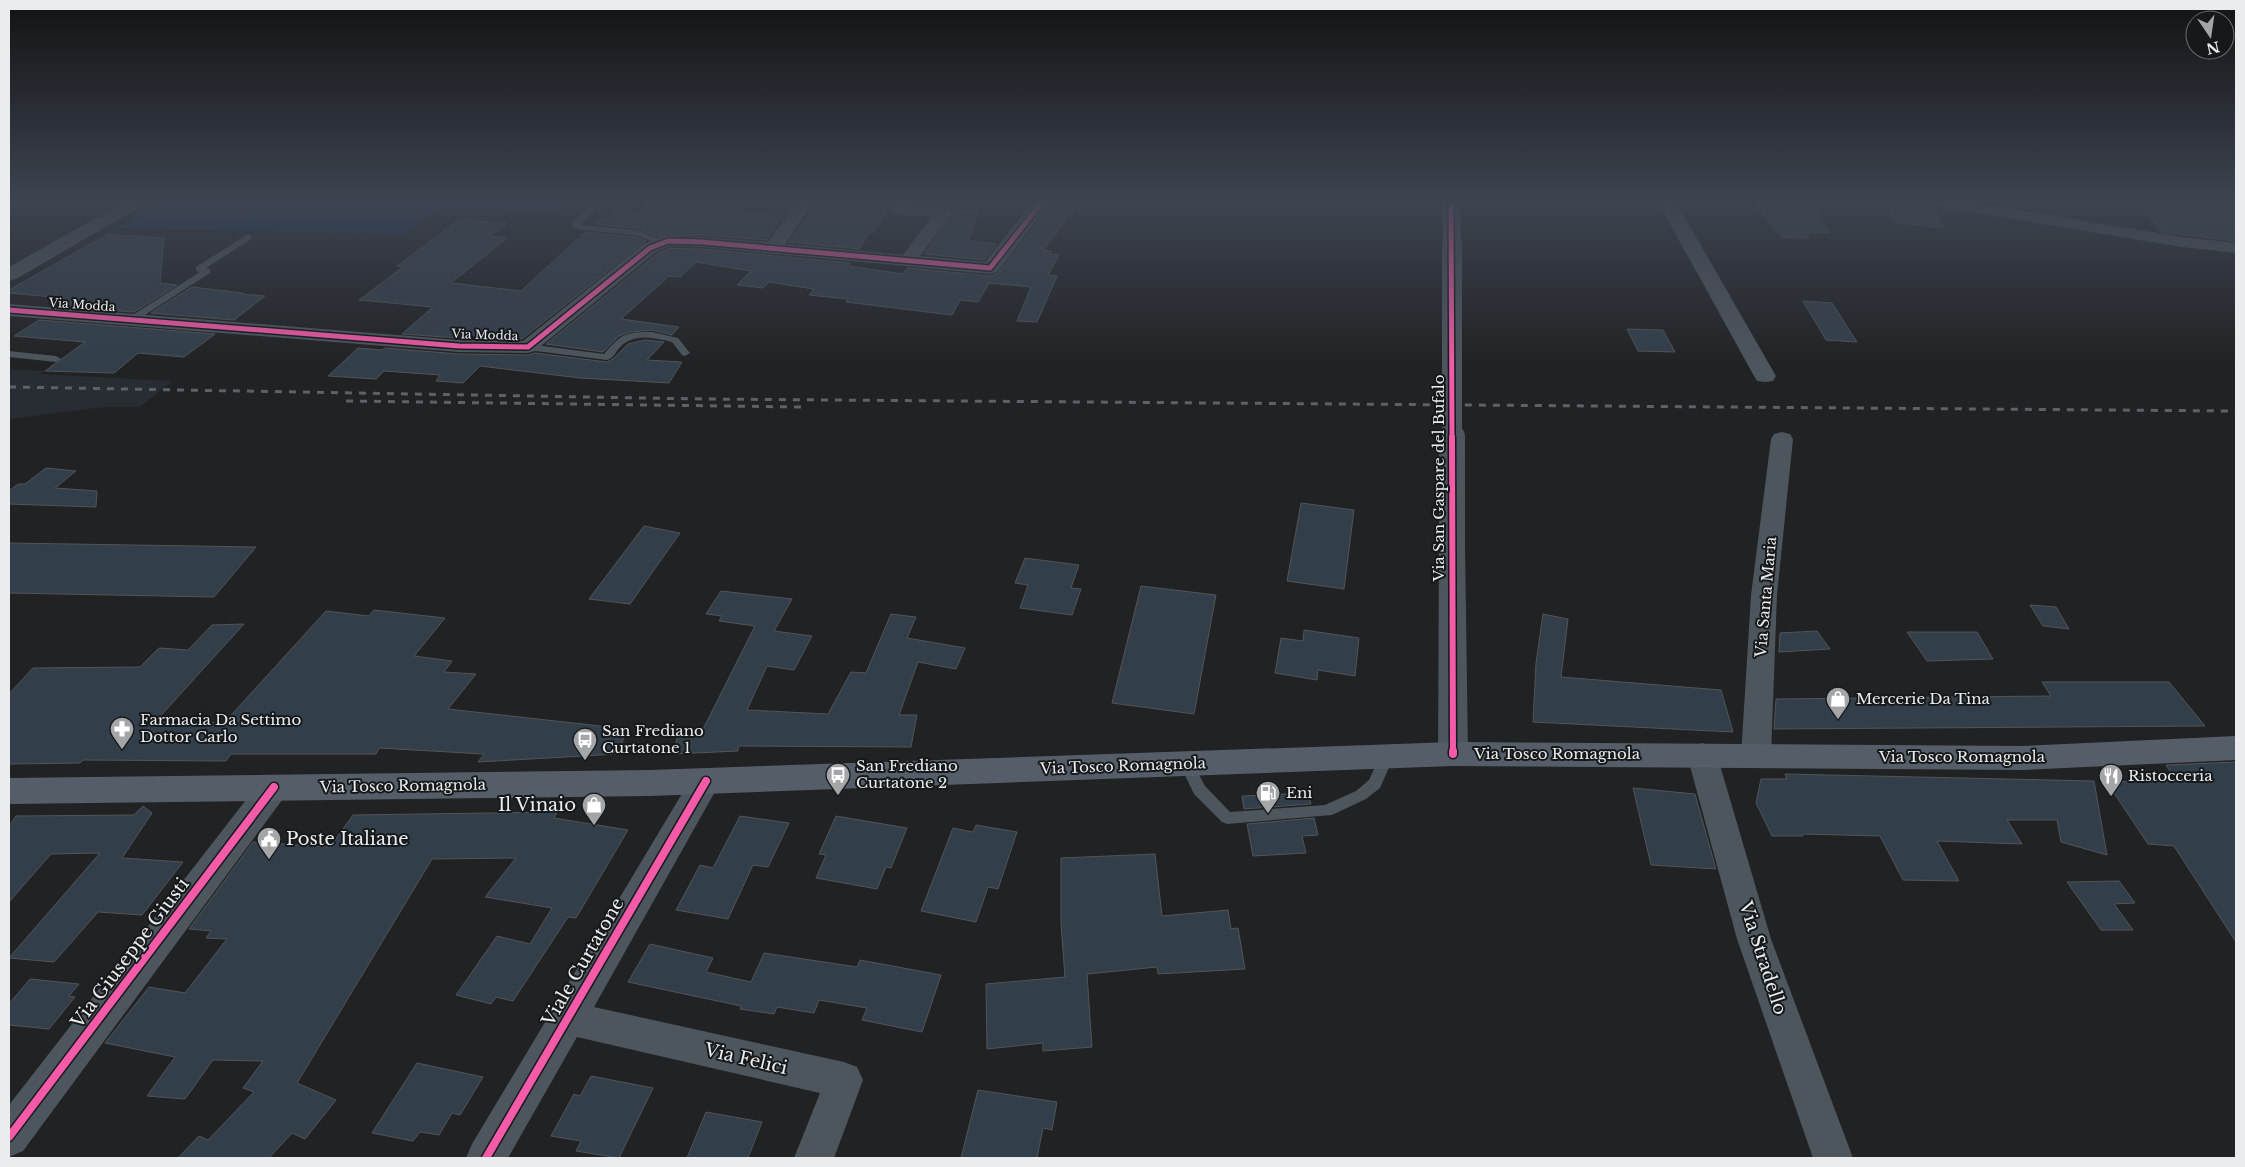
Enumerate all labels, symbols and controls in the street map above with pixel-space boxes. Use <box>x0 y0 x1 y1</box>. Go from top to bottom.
north arrow <box>2185 10 2235 60</box>
text: N <box>2204 37 2221 58</box>
street label: Via Modda <box>47 295 116 314</box>
street label: Via Modda <box>450 326 519 343</box>
street label: Via San Gaspare del Bufalo <box>1429 374 1448 582</box>
street label: Via Santa Maria <box>1751 535 1780 659</box>
shop icon: Mercerie Da Tina <box>1825 686 1851 720</box>
place label: Mercerie Da Tina <box>1856 689 1991 708</box>
place label: Farmacia Da Settimo Dottor Carlo <box>140 710 301 746</box>
pharmacy icon: Farmacia Da Settimo Dottor Carlo <box>109 716 135 750</box>
place label: San Frediano Curtatone 1 <box>602 721 704 757</box>
bus stop icon: San Frediano Curtatone 1 <box>572 727 598 761</box>
street label: Via Tosco Romagnola <box>1473 744 1641 763</box>
street label: Via Tosco Romagnola <box>1878 747 2046 766</box>
street label: Via Tosco Romagnola <box>1039 753 1207 778</box>
place label: San Frediano Curtatone 2 <box>856 756 958 792</box>
bus stop icon: San Frediano Curtatone 2 <box>825 762 851 796</box>
restaurant icon: Ristocceria <box>2098 763 2124 797</box>
place label: Ristocceria <box>2128 766 2213 785</box>
street label: Via Tosco Romagnola <box>319 775 487 796</box>
fuel station icon: Eni <box>1255 780 1281 814</box>
place label: Eni <box>1286 783 1312 802</box>
shop icon: Il Vinaio <box>581 792 607 826</box>
place label: Il Vinaio <box>498 794 576 816</box>
public building icon: Poste Italiane <box>256 826 282 860</box>
place label: Poste Italiane <box>286 828 409 850</box>
street label: Via Giuseppe Giusti <box>66 874 194 1033</box>
street label: Viale Curtatone <box>537 894 629 1031</box>
street label: Via Stradello <box>1734 898 1792 1017</box>
street label: Via Felici <box>701 1039 790 1079</box>

